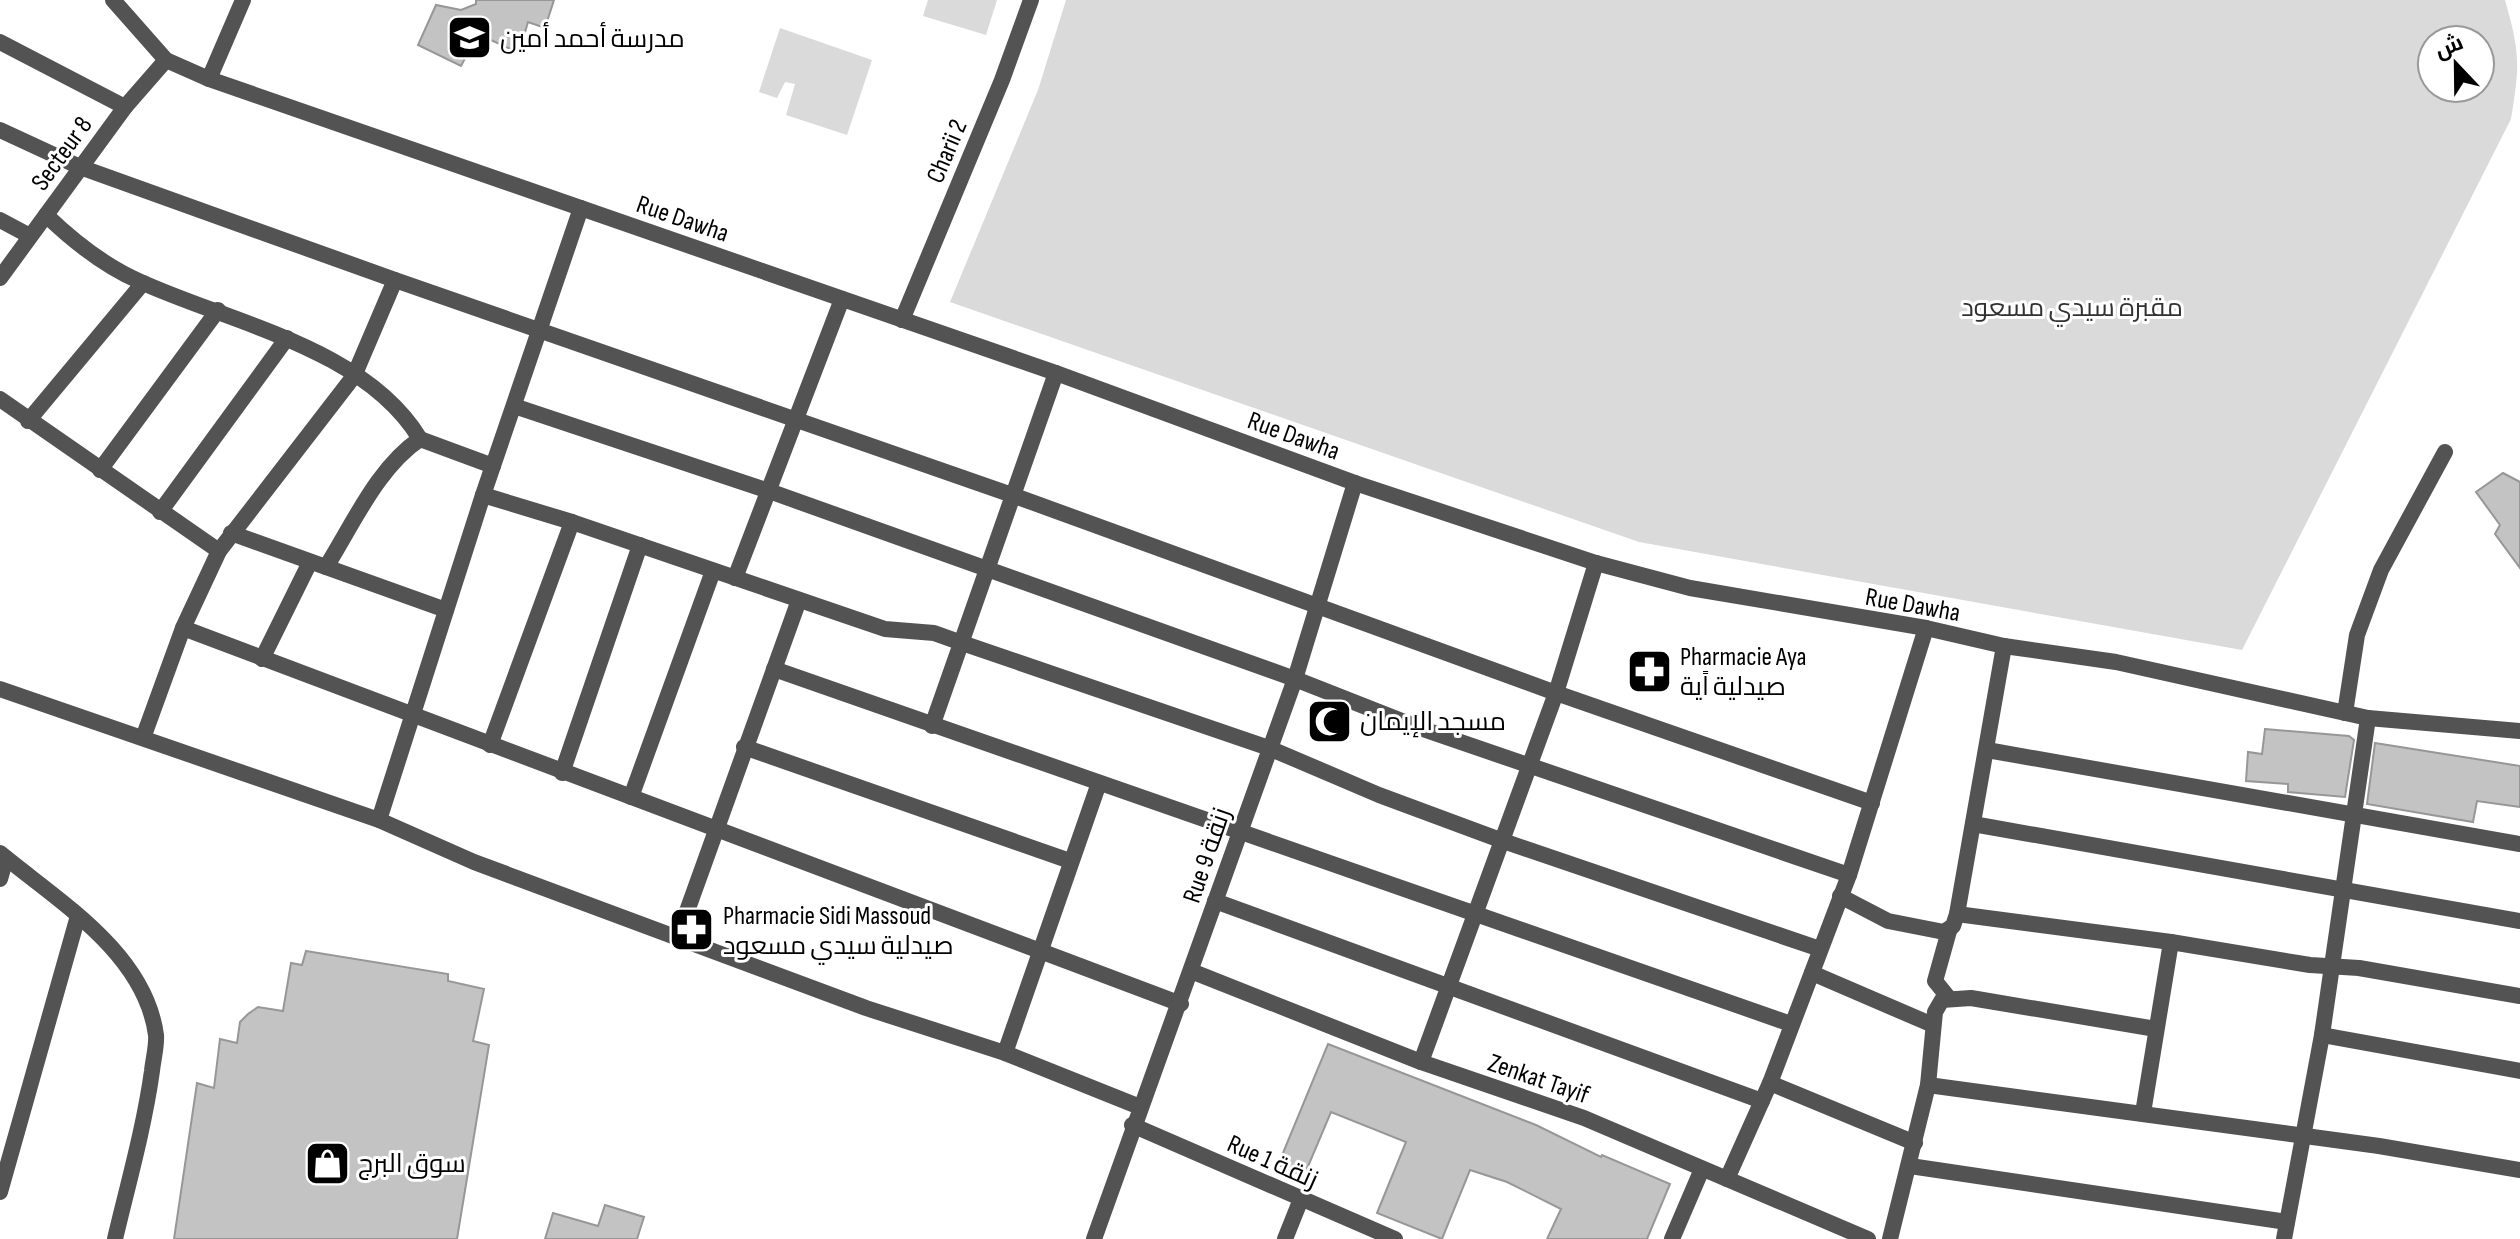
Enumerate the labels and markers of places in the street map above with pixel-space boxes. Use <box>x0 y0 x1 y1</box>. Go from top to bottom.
school or university icon: مدرسة أحمد أمين <box>445 14 493 62</box>
place label: مدرسة أحمد أمين <box>500 21 685 55</box>
place label: Pharmacie Aya صيدلية اًية <box>1680 642 1807 703</box>
pharmacy icon: Pharmacie Aya صيدلية اًية <box>1625 647 1673 695</box>
mosque icon: مسجد الإيمان <box>1305 697 1353 745</box>
place label: مسجد الإيمان <box>1360 707 1506 738</box>
place label: Pharmacie Sidi Massoud صيدلية سيدي مسعود <box>723 901 954 965</box>
pharmacy icon: Pharmacie Sidi Massoud صيدلية سيدي مسعود <box>668 906 716 954</box>
shop icon: سوق البرج <box>303 1139 351 1187</box>
place label: سوق البرج <box>358 1149 466 1180</box>

